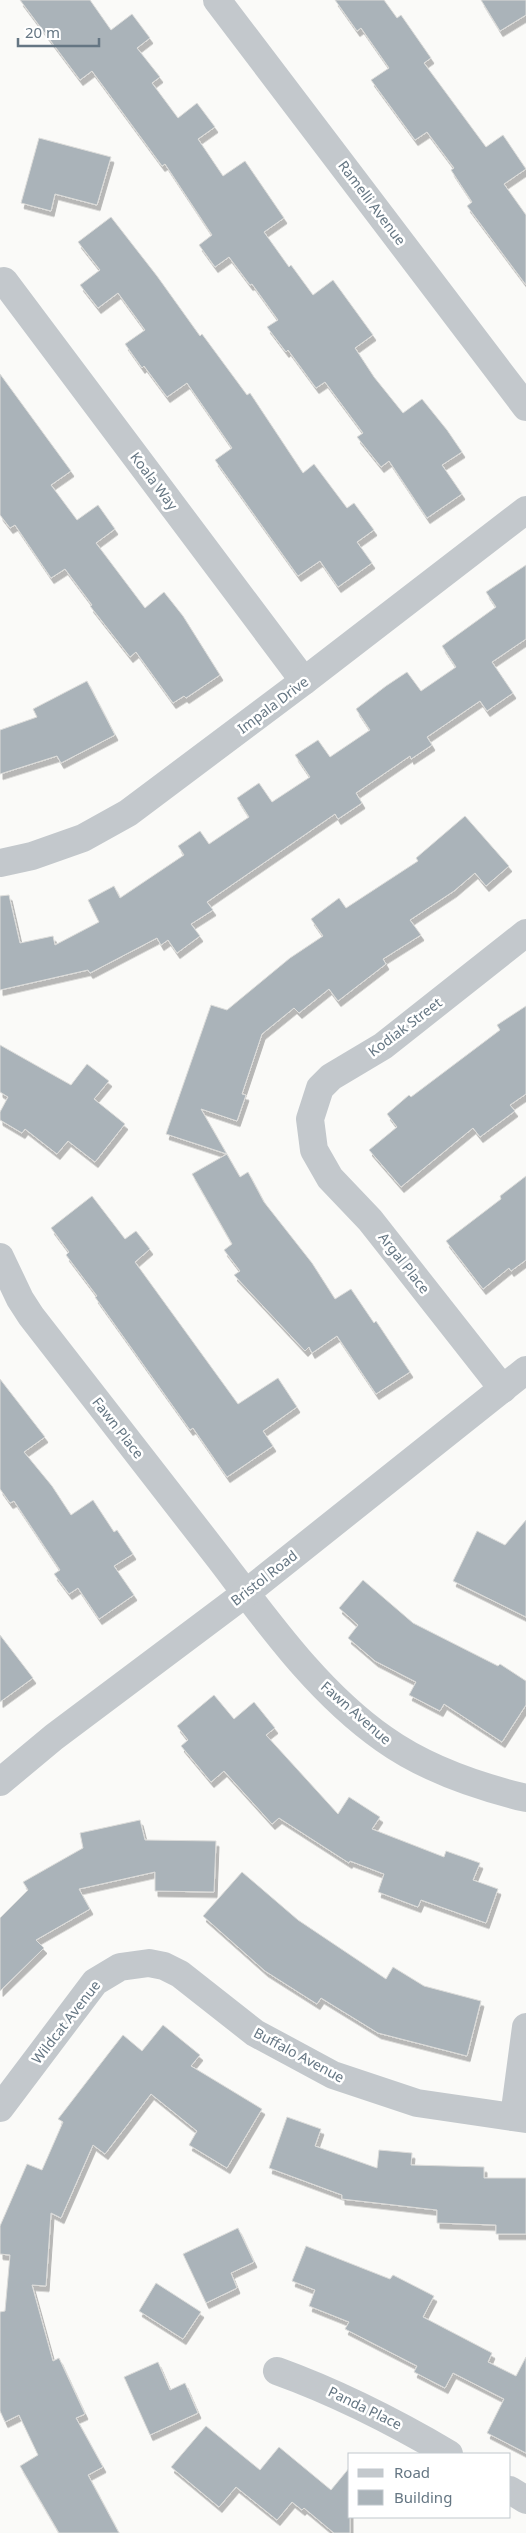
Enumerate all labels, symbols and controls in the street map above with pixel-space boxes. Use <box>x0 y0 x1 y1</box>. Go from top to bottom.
scale bar <box>18 15 99 47</box>
text: 20 m <box>25 22 60 42</box>
street label: Ramelli Avenue <box>334 157 410 249</box>
street label: Koala Way <box>126 448 183 514</box>
street label: Impala Drive <box>233 672 312 737</box>
street label: Kodiak Street <box>364 993 445 1060</box>
street label: Argal Place <box>374 1228 434 1297</box>
street label: Fawn Place <box>88 1393 148 1462</box>
street label: Bristol Road <box>226 1546 301 1610</box>
street label: Fawn Avenue <box>317 1677 396 1749</box>
street label: Wildcat Avenue <box>27 1976 104 2067</box>
street label: Buffalo Avenue <box>251 2023 348 2086</box>
street label: Panda Place <box>325 2382 405 2434</box>
legend <box>348 2453 511 2518</box>
text: Road <box>394 2462 430 2482</box>
text: Building <box>394 2487 452 2507</box>

